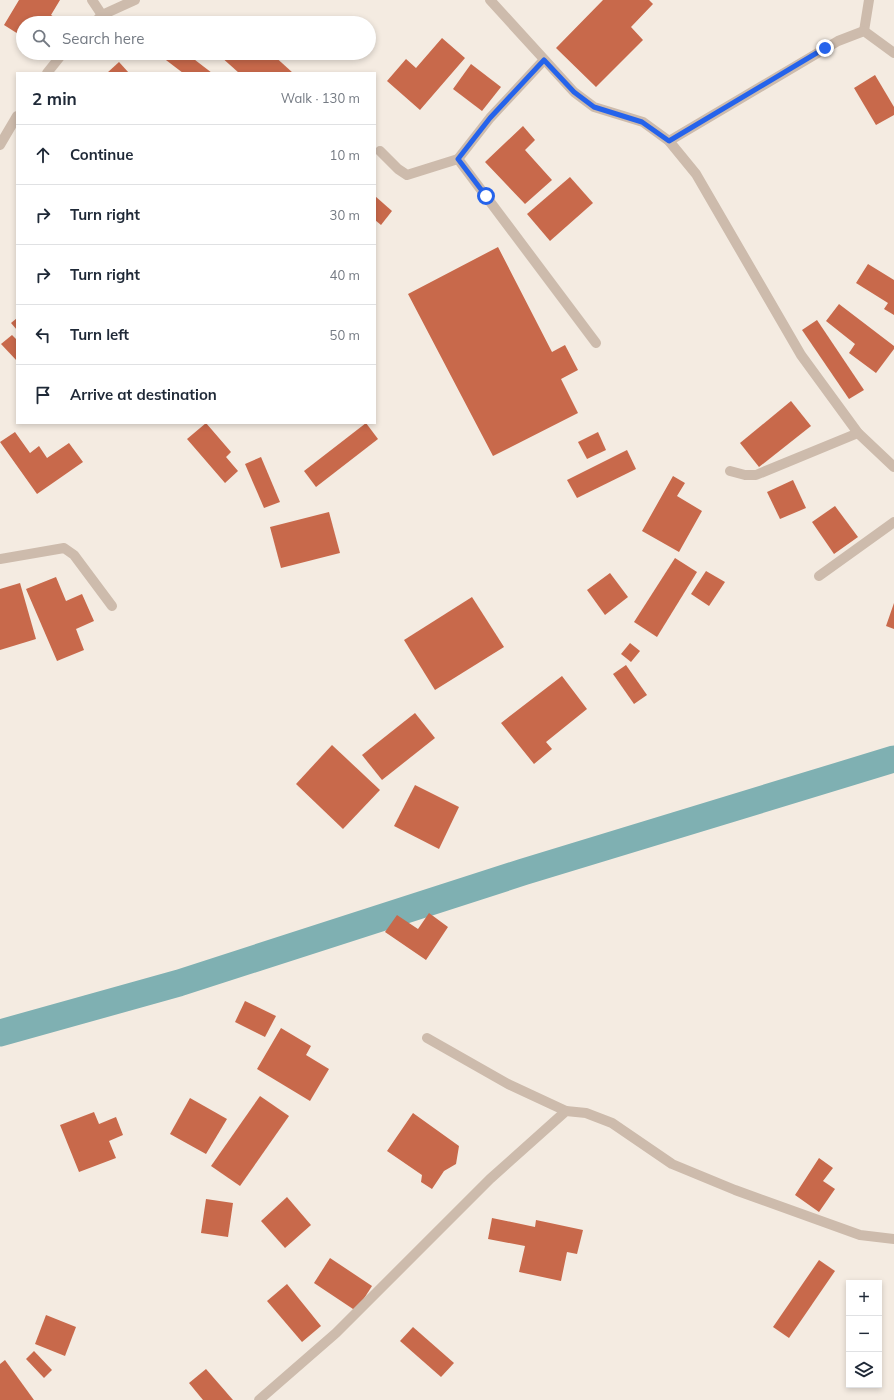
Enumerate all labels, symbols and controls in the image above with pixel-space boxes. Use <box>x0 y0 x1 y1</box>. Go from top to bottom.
search box <box>16 16 376 60</box>
icon: search <box>30 27 52 49</box>
text: Search here <box>62 29 144 48</box>
route end <box>816 39 834 57</box>
text: 2 min <box>32 88 77 109</box>
text: Walk · 130 m <box>281 90 360 106</box>
icon: ahead <box>32 144 54 166</box>
text: Continue <box>70 145 133 164</box>
text: 10 m <box>330 147 360 163</box>
route start <box>477 187 495 205</box>
icon: right <box>32 204 54 226</box>
text: Turn right <box>70 205 140 224</box>
text: 30 m <box>330 207 360 223</box>
icon: right <box>32 264 54 286</box>
text: Turn right <box>70 265 140 284</box>
text: 40 m <box>330 267 360 283</box>
icon: left <box>32 324 54 346</box>
text: Turn left <box>70 325 129 344</box>
text: 50 m <box>330 327 360 343</box>
icon: arrive <box>32 384 54 406</box>
text: Arrive at destination <box>70 385 217 404</box>
map controls <box>846 1280 882 1388</box>
button: + <box>846 1280 882 1316</box>
button: − <box>846 1316 882 1352</box>
button: layers <box>846 1352 882 1388</box>

